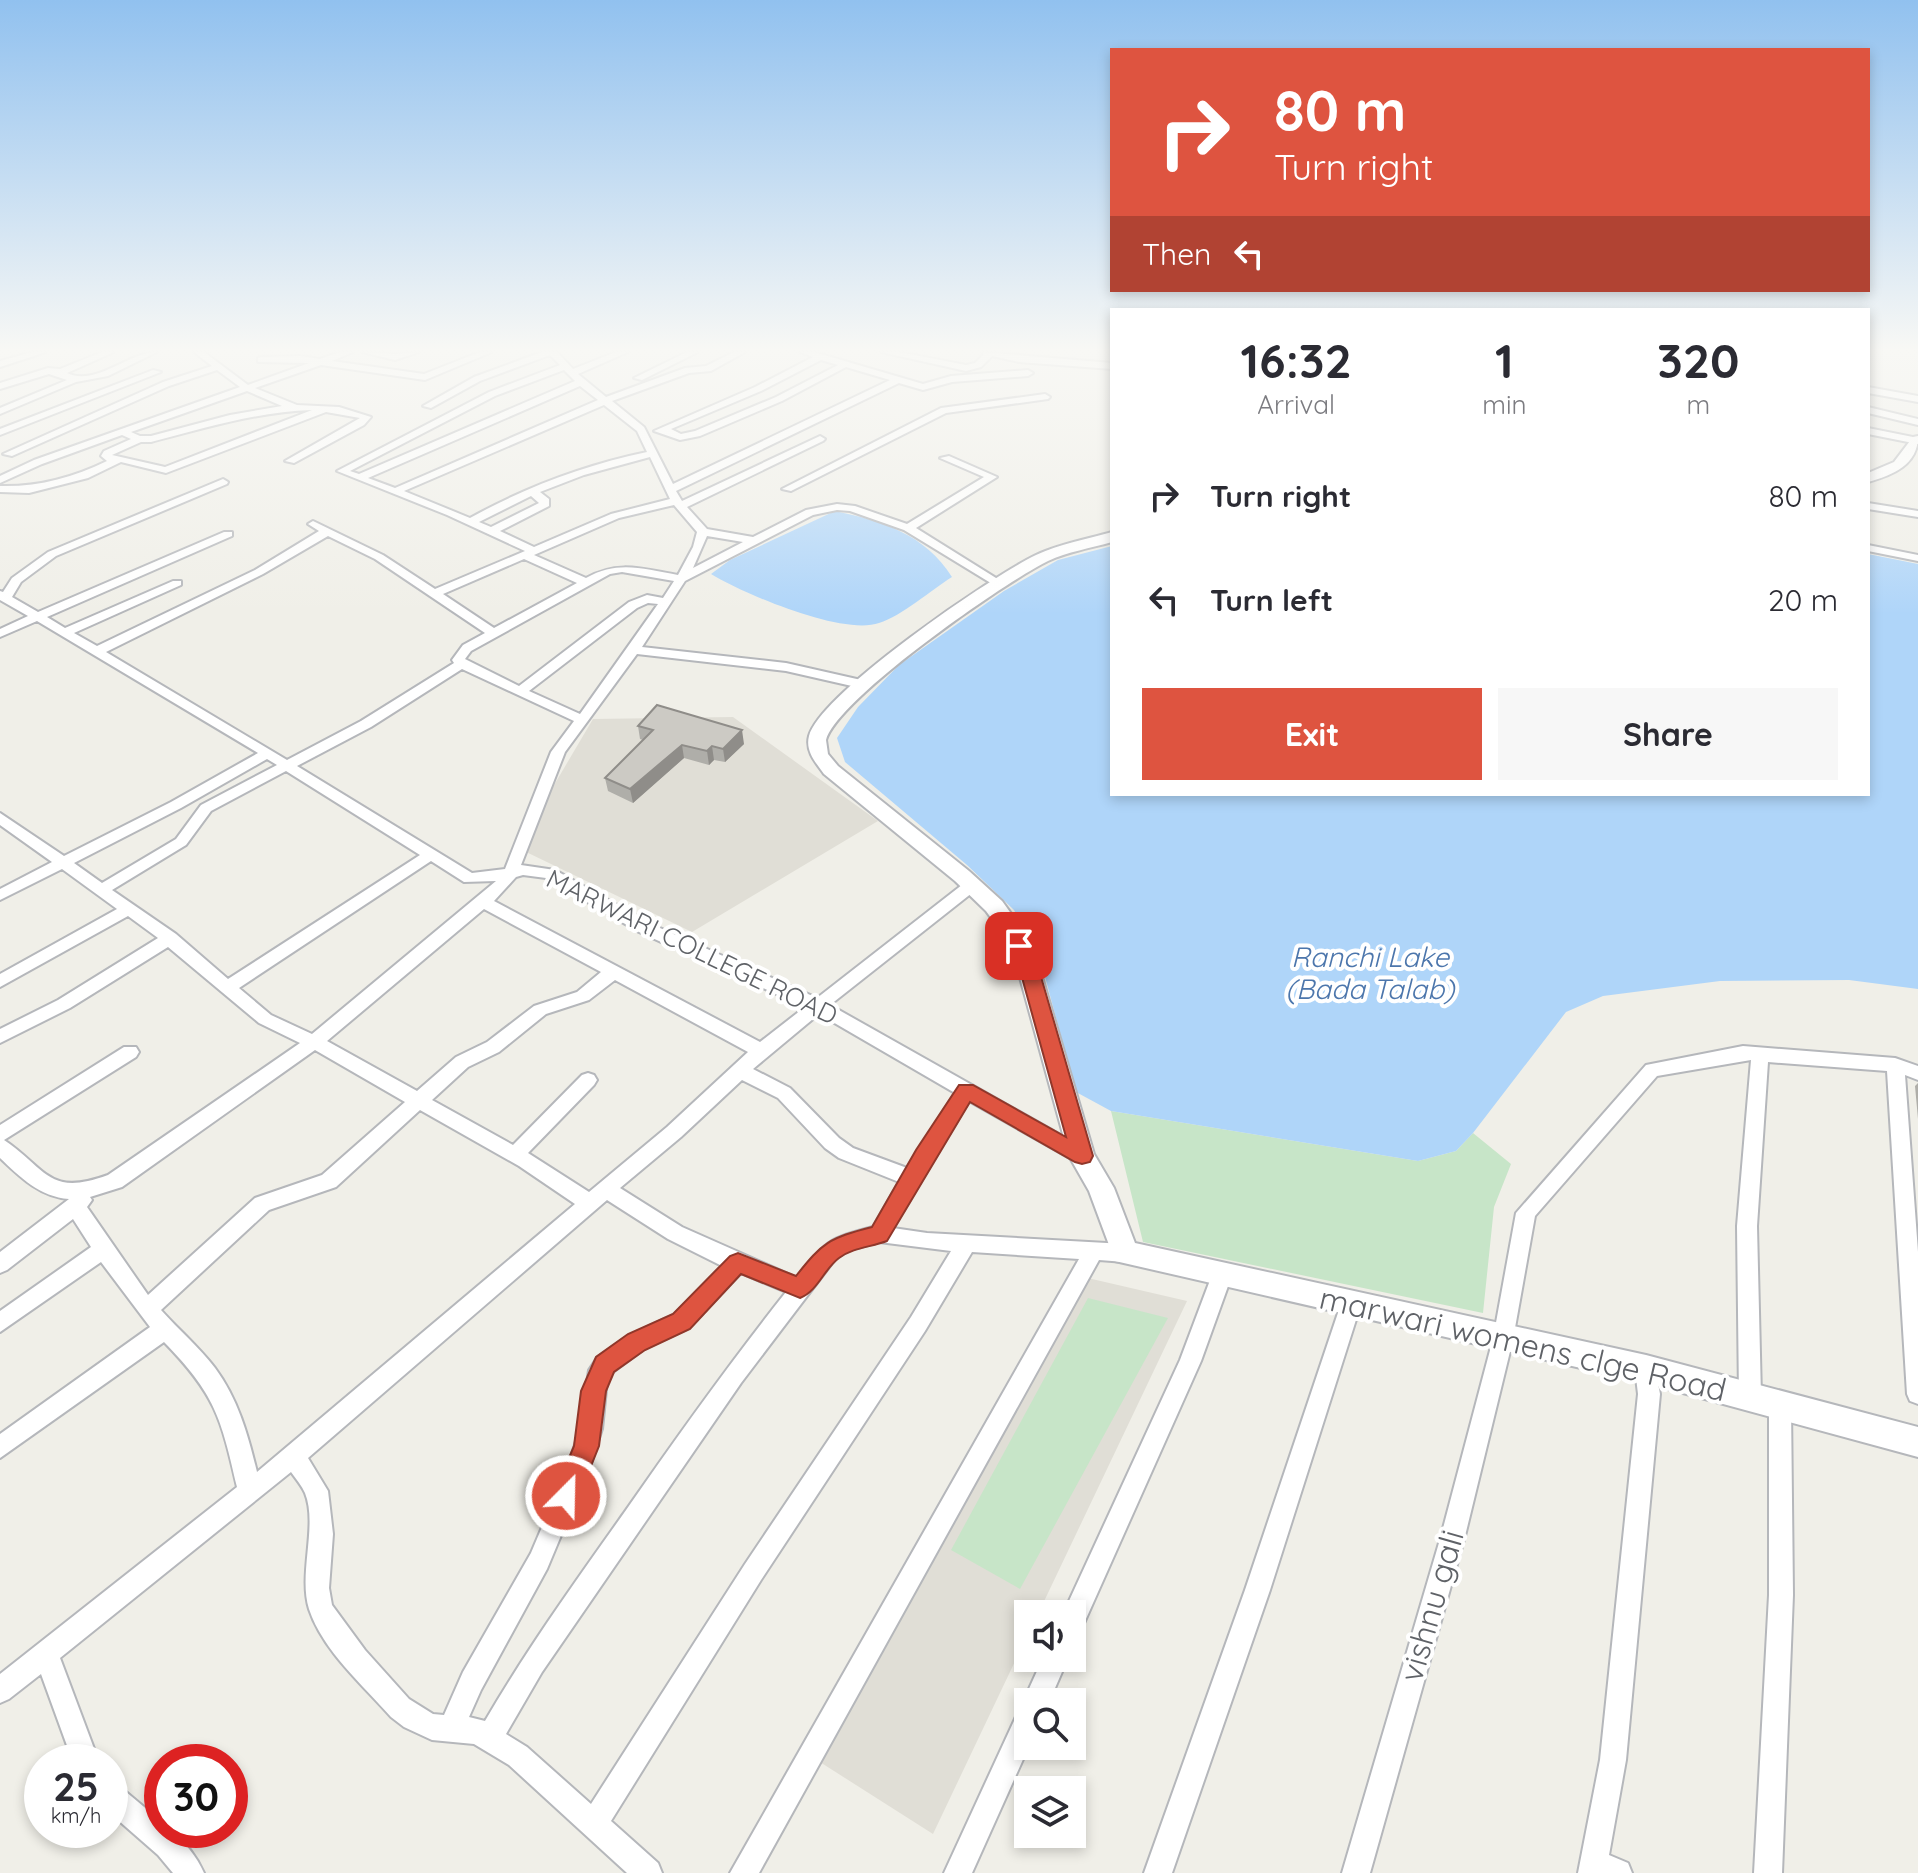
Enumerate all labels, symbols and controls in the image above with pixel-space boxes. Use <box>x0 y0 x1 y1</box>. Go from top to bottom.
text: 80 m <box>1274 75 1406 145</box>
icon: right <box>1142 80 1246 184</box>
text: Turn right <box>1274 144 1433 189</box>
icon: left <box>1227 232 1271 276</box>
text: Then <box>1142 235 1211 273</box>
text: 16:32 <box>1240 330 1352 390</box>
text: 1 <box>1495 330 1514 390</box>
text: 320 <box>1657 330 1740 390</box>
text: Arrival <box>1257 388 1335 421</box>
text: min <box>1482 388 1527 421</box>
text: m <box>1686 388 1710 421</box>
icon: right <box>1142 474 1186 518</box>
text: Turn right <box>1210 477 1351 515</box>
text: 80 m <box>1768 477 1838 515</box>
icon: left <box>1142 578 1186 622</box>
text: Turn left <box>1210 581 1333 619</box>
text: 20 m <box>1768 581 1838 619</box>
button: Exit <box>1142 688 1482 780</box>
button: Share <box>1498 688 1838 780</box>
street label: MARWARI COLLEGE ROAD <box>541 862 843 1031</box>
pin <box>985 912 1053 980</box>
icon: arrive <box>997 924 1041 968</box>
water label: Ranchi Lake (Bada Talab) <box>1285 939 1456 1006</box>
street label: marwari womens clge Road <box>1316 1277 1730 1409</box>
position arrow <box>524 1454 608 1538</box>
street label: vishnu gali <box>1390 1525 1472 1686</box>
map controls <box>1014 1600 1086 1848</box>
button: sound <box>1014 1600 1086 1672</box>
button: search <box>1014 1688 1086 1760</box>
speed limit sign: 30 <box>144 1744 248 1848</box>
text: 25 <box>53 1761 99 1811</box>
button: layers <box>1014 1776 1086 1848</box>
text: km/h <box>51 1803 101 1828</box>

